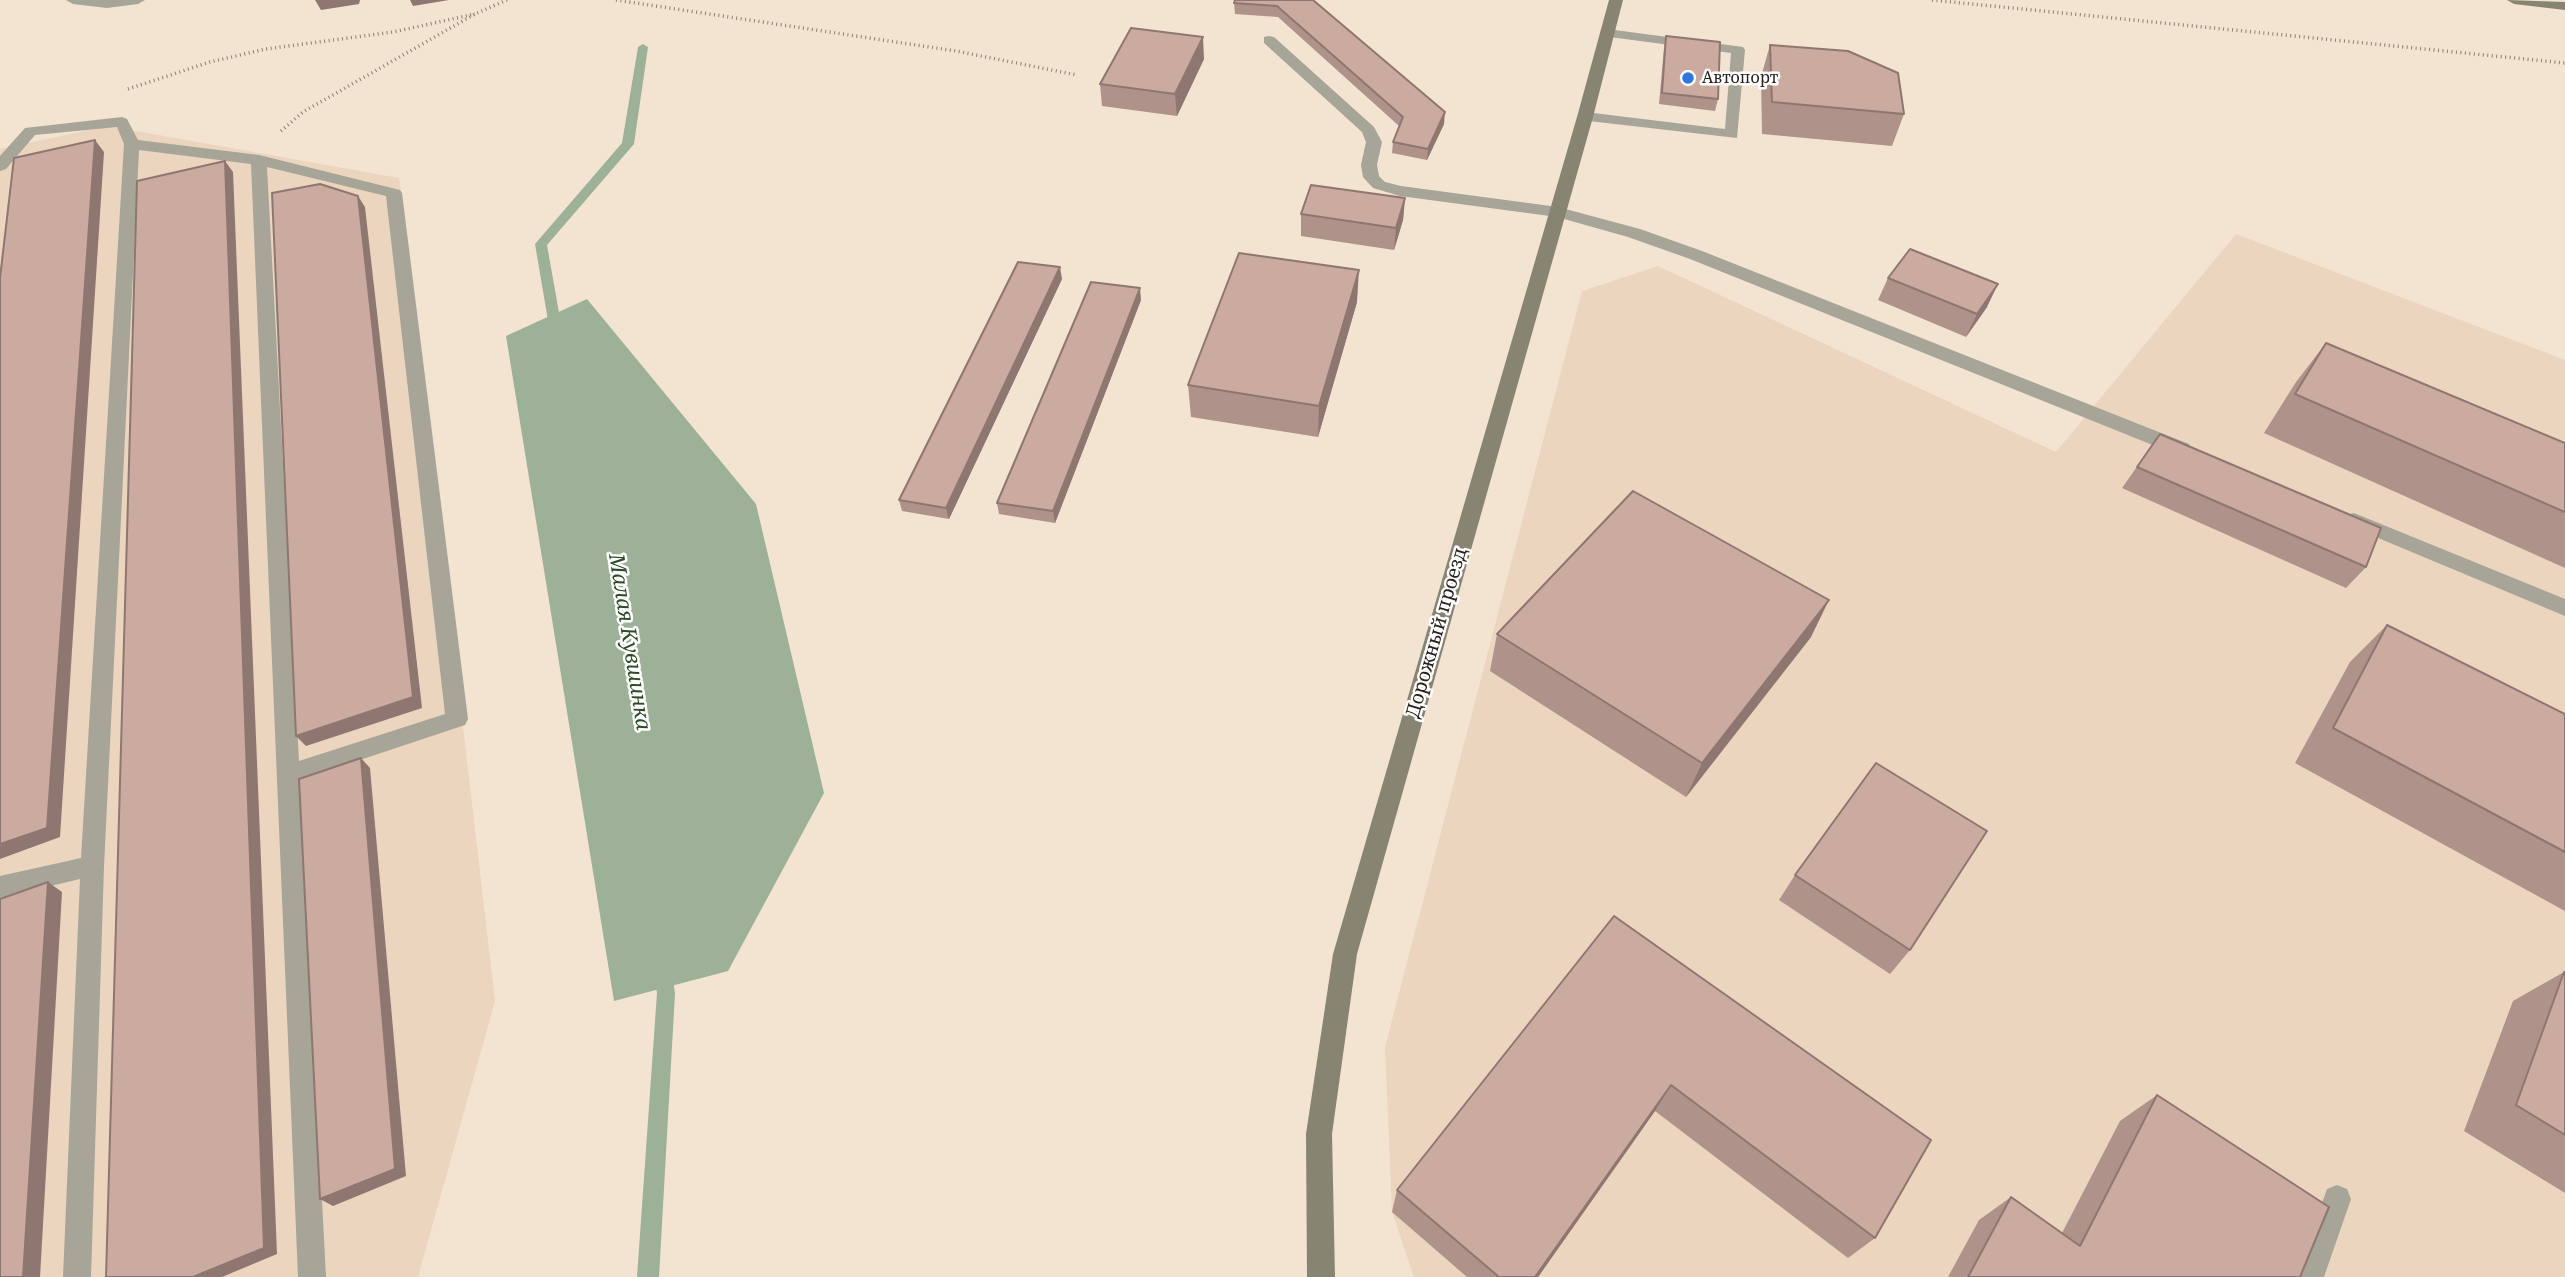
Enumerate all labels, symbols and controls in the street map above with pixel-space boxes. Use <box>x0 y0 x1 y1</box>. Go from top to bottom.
place label: Автопорт <box>1702 68 1778 88</box>
marker: Автопорт <box>1680 70 1696 86</box>
street label: Дорожный проезд <box>1402 545 1472 721</box>
water label: Малая Кувшинка <box>603 552 655 732</box>

